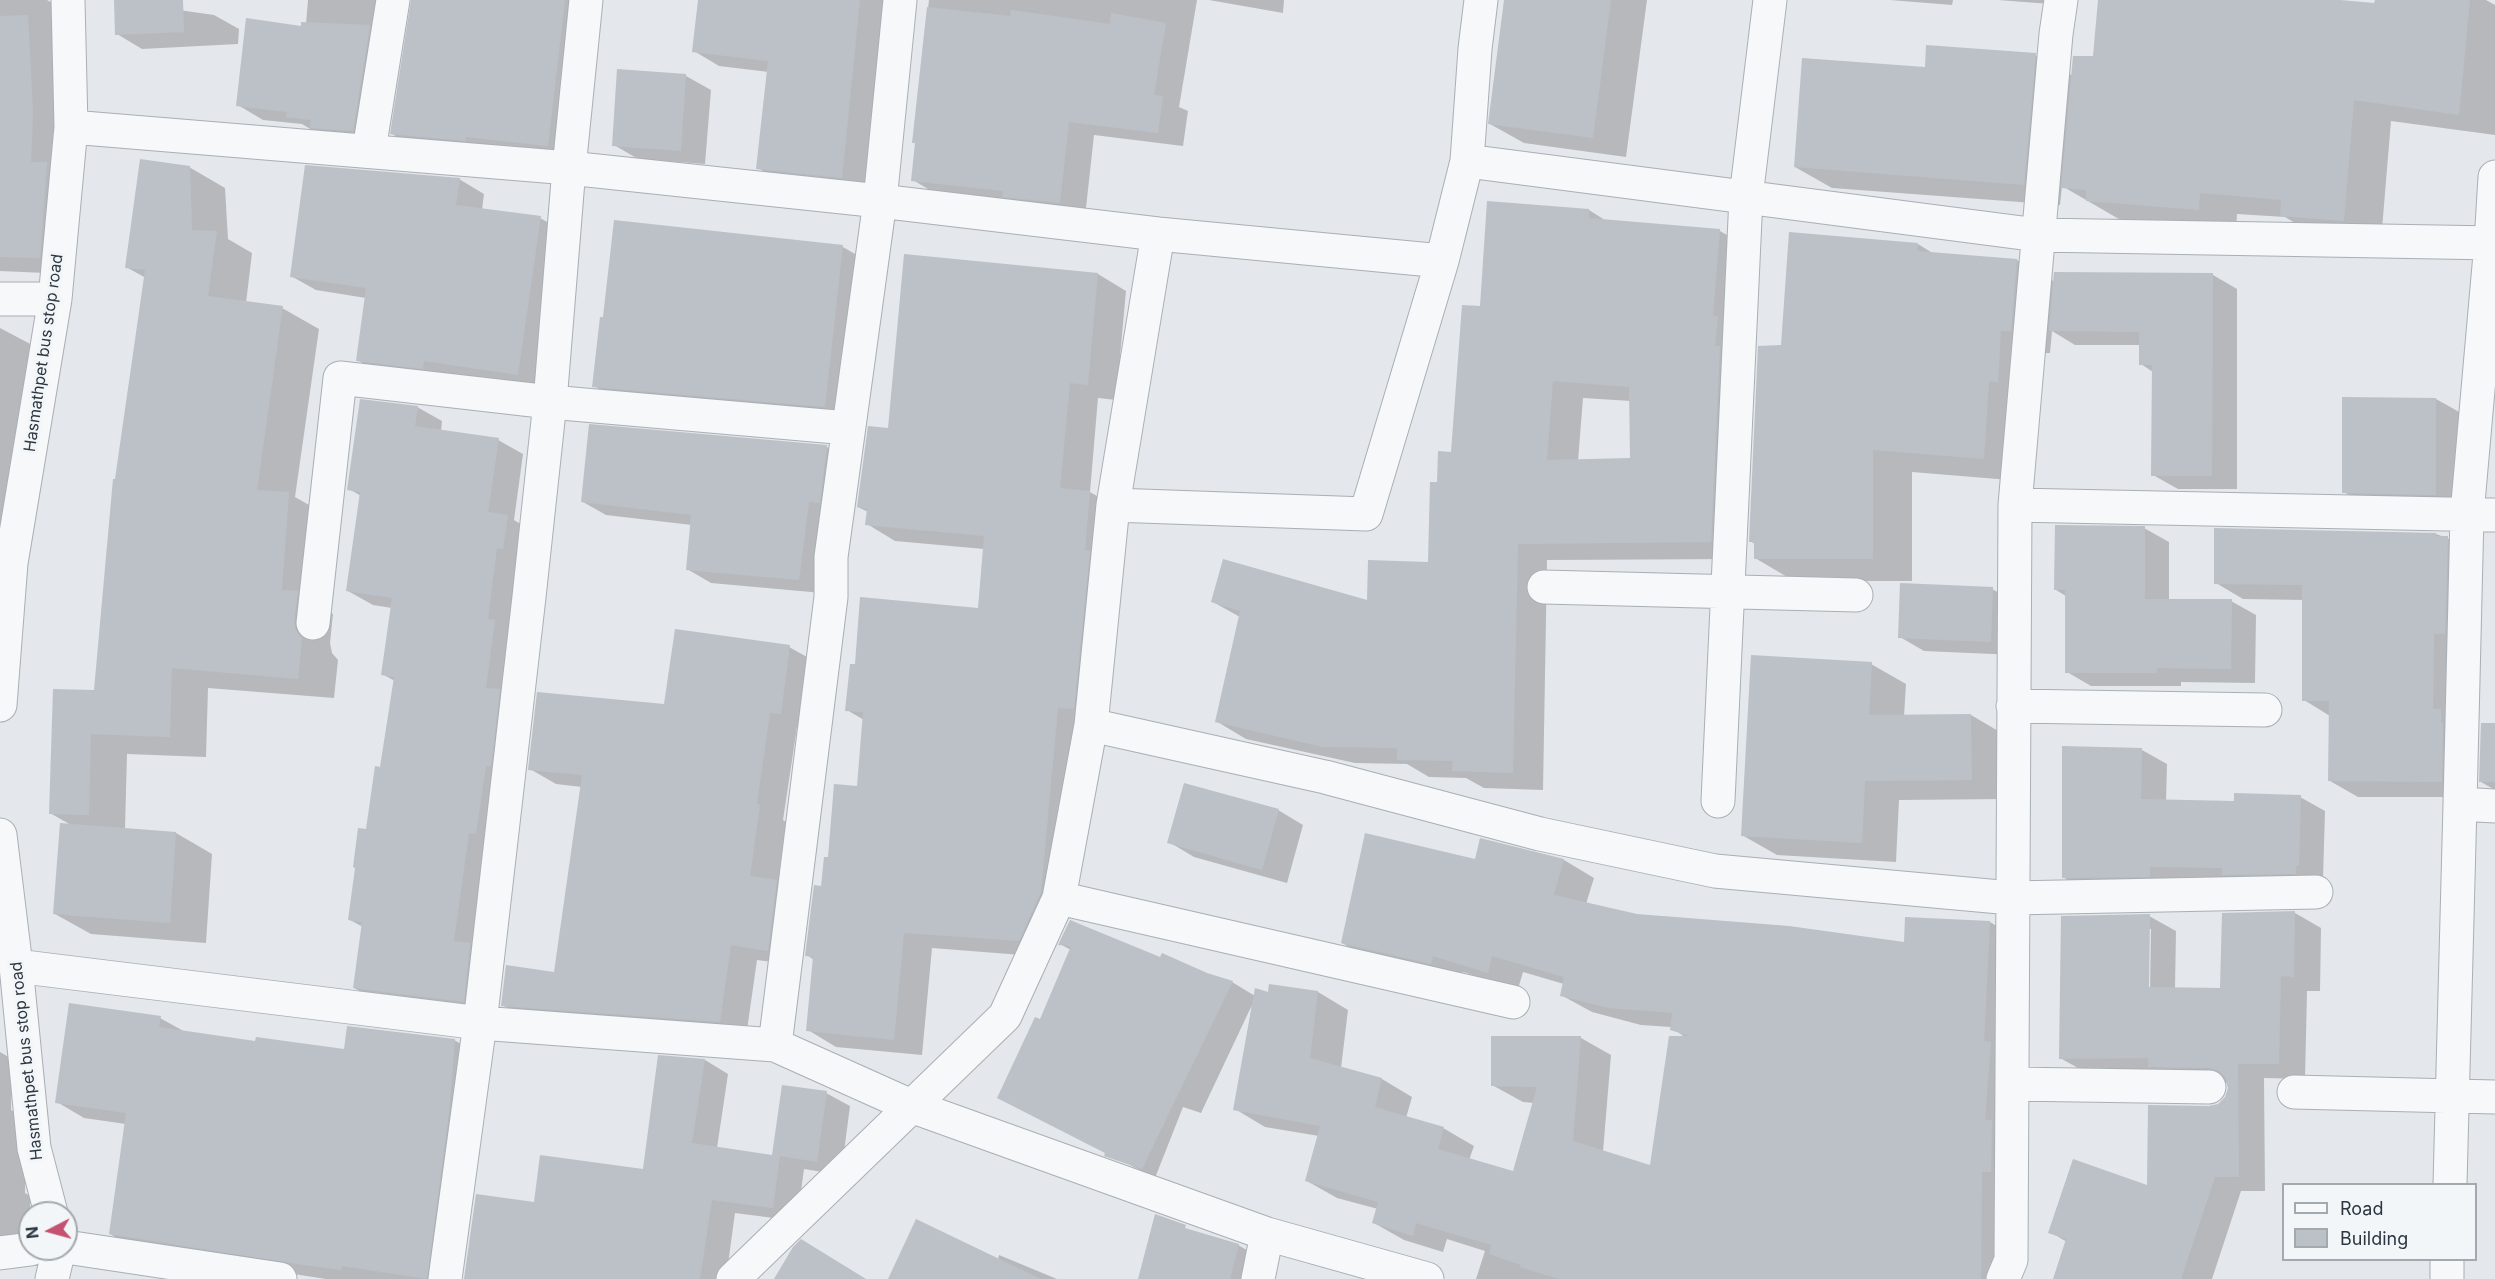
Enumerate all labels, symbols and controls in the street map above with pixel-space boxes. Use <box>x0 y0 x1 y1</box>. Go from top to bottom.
street label: Hasmathpet bus stop road <box>21 253 67 453</box>
street label: Hasmathpet bus stop road <box>7 961 47 1161</box>
legend <box>2282 1183 2477 1261</box>
text: Road <box>2340 1198 2383 1219</box>
north arrow <box>18 1201 78 1261</box>
text: N <box>22 1226 43 1240</box>
text: Building <box>2340 1228 2408 1249</box>

